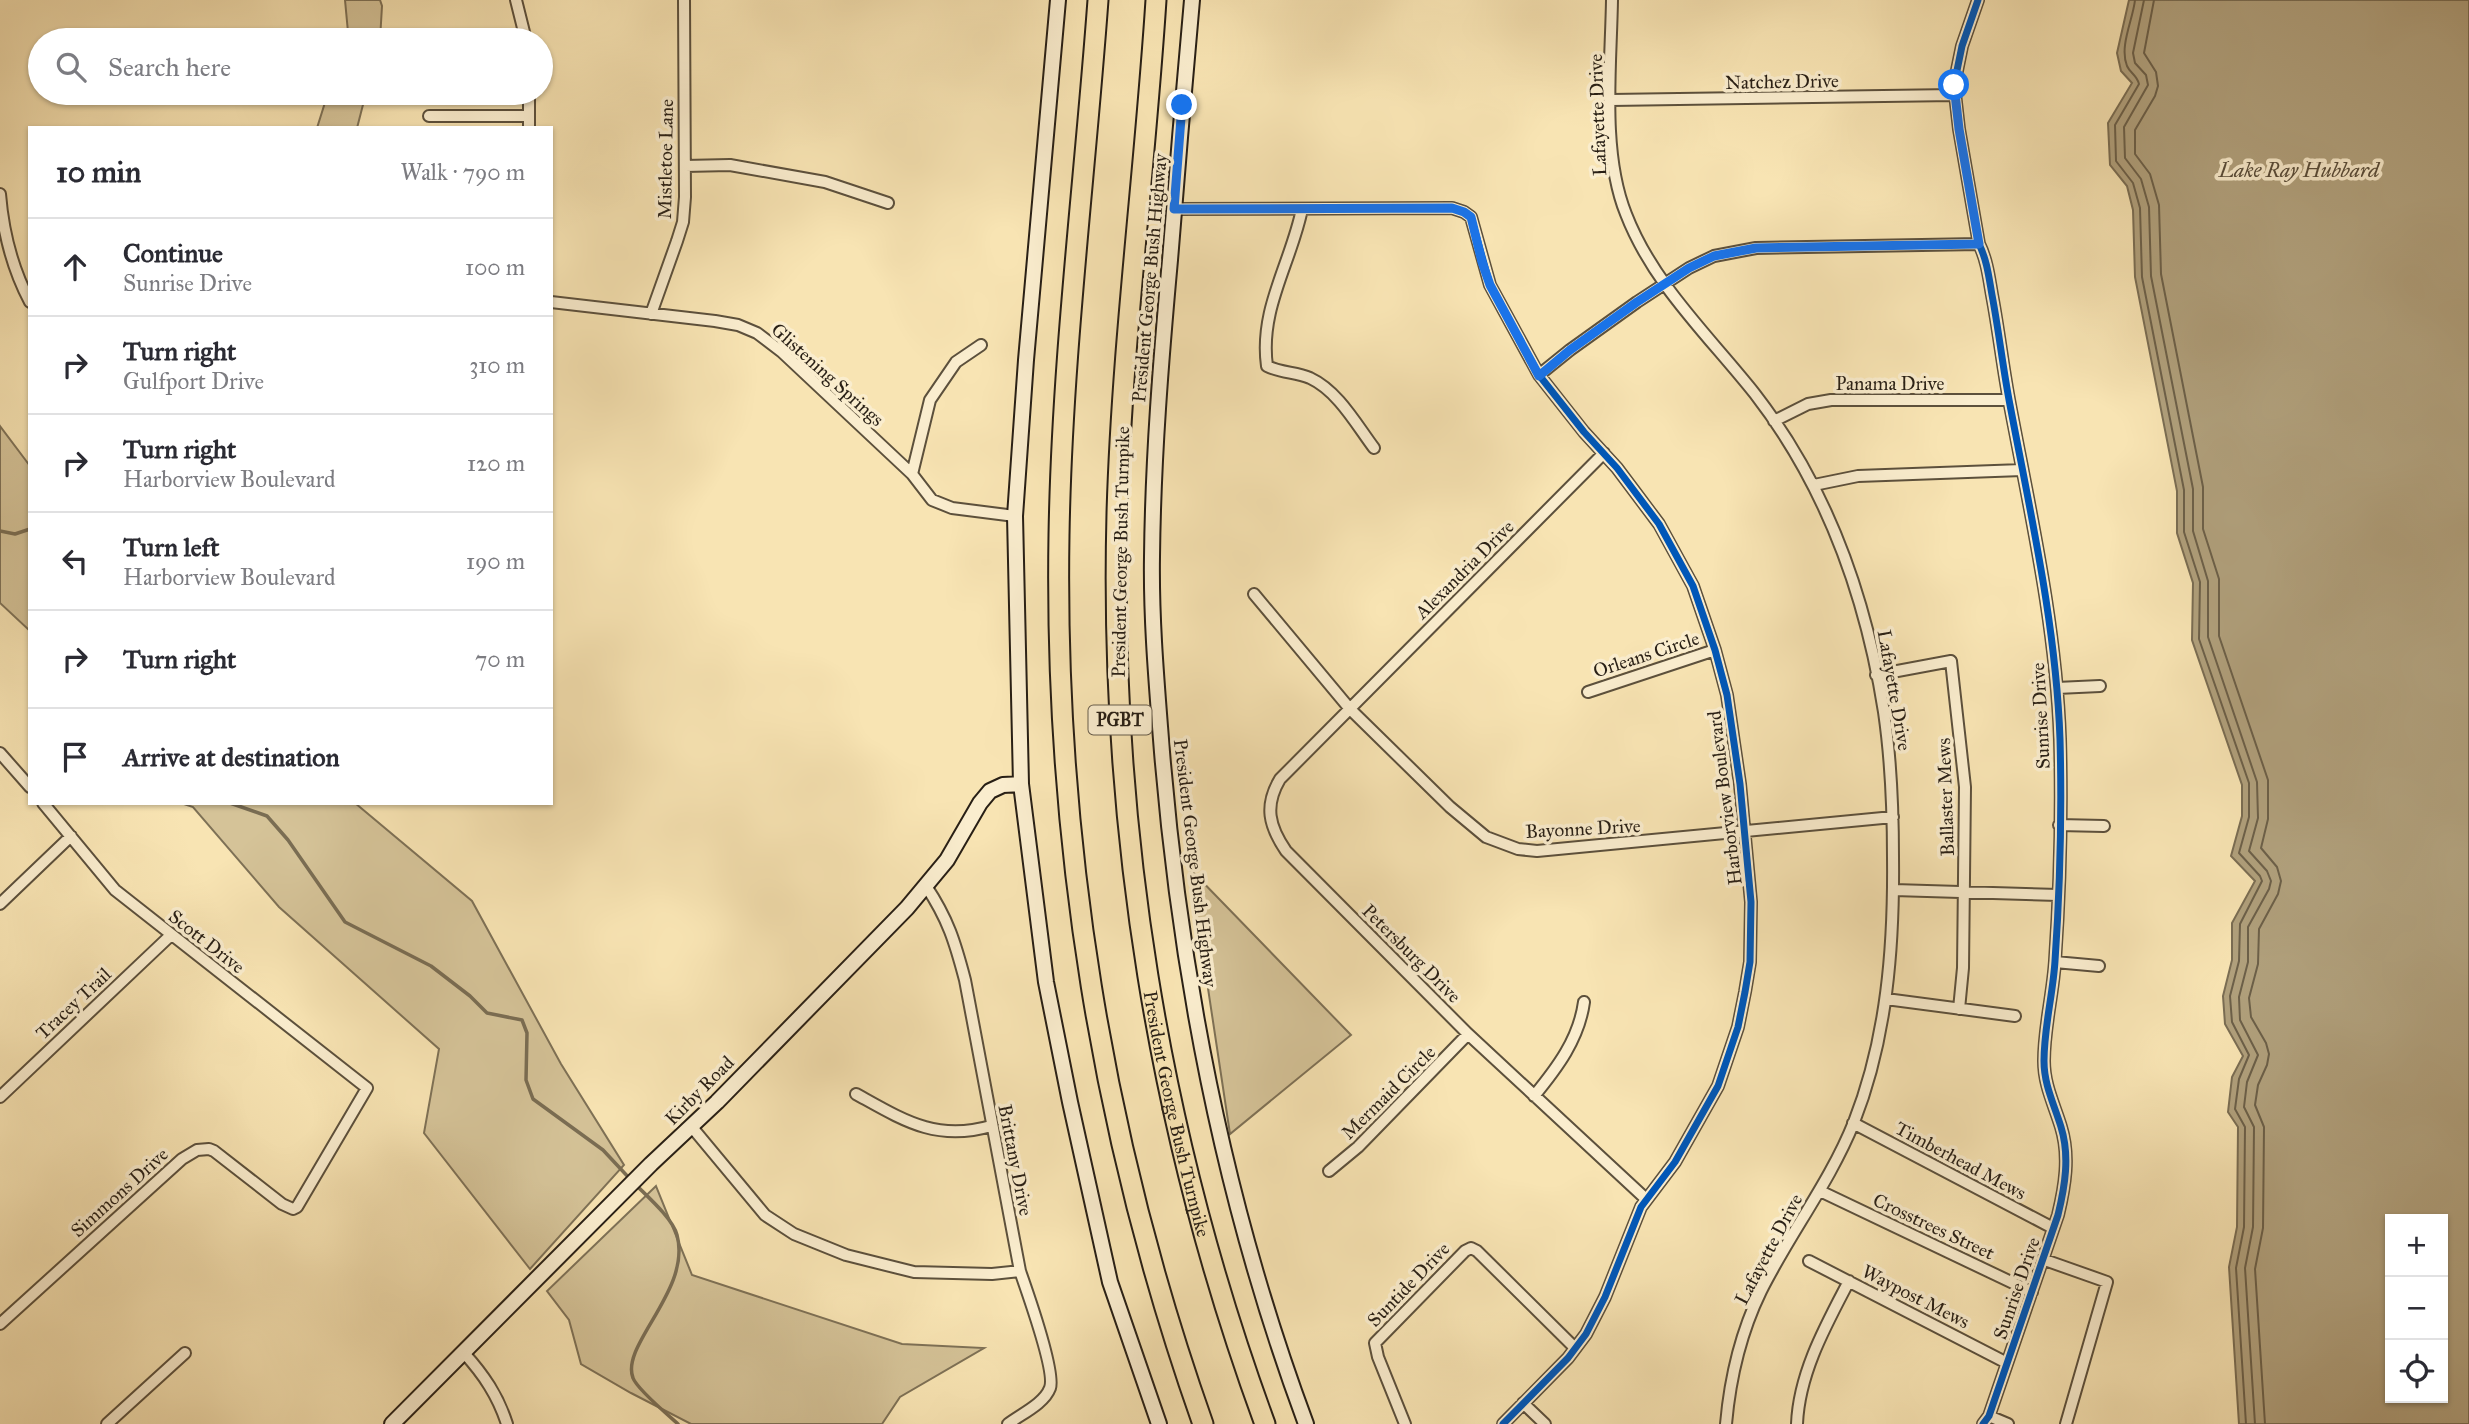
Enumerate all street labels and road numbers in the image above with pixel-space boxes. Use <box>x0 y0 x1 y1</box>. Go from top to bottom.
street label: Lafayette Drive <box>1584 53 1611 176</box>
street label: Natchez Drive <box>1725 69 1839 94</box>
street label: Mistletoe Lane <box>653 99 678 219</box>
street label: President George Bush Highway <box>1127 151 1173 404</box>
street label: Glistening Springs <box>766 318 889 432</box>
street label: Panama Drive <box>1836 372 1945 395</box>
street label: President George Bush Turnpike <box>1107 426 1135 678</box>
street label: Alexandria Drive <box>1409 515 1519 624</box>
street label: Orleans Circle <box>1590 627 1702 682</box>
street label: Lafayette Drive <box>1873 628 1916 752</box>
street label: Sunrise Drive <box>2026 662 2055 770</box>
road number: PGBT <box>1088 706 1152 734</box>
street label: Harborview Boulevard <box>1702 709 1747 886</box>
street label: Ballaster Mews <box>1932 737 1959 857</box>
street label: President George Bush Highway <box>1168 738 1222 990</box>
street label: Bayonne Drive <box>1525 814 1641 843</box>
street label: Petersburg Drive <box>1357 899 1466 1008</box>
street label: Scott Drive <box>164 905 249 978</box>
street label: Tracey Trail <box>31 962 116 1044</box>
street label: President George Bush Turnpike <box>1139 989 1215 1240</box>
street label: Mermaid Circle <box>1337 1041 1440 1144</box>
street label: Kirby Road <box>660 1051 739 1130</box>
street label: Brittany Drive <box>993 1102 1038 1218</box>
street label: Timberhead Mews <box>1891 1116 2030 1205</box>
street label: Simmons Drive <box>66 1143 173 1242</box>
street label: Crosstrees Street <box>1869 1188 1998 1265</box>
street label: Lafayette Drive <box>1730 1190 1807 1309</box>
street label: Sunrise Drive <box>1988 1234 2045 1342</box>
street label: Suntide Drive <box>1362 1237 1454 1331</box>
street label: Waypost Mews <box>1858 1260 1973 1333</box>

